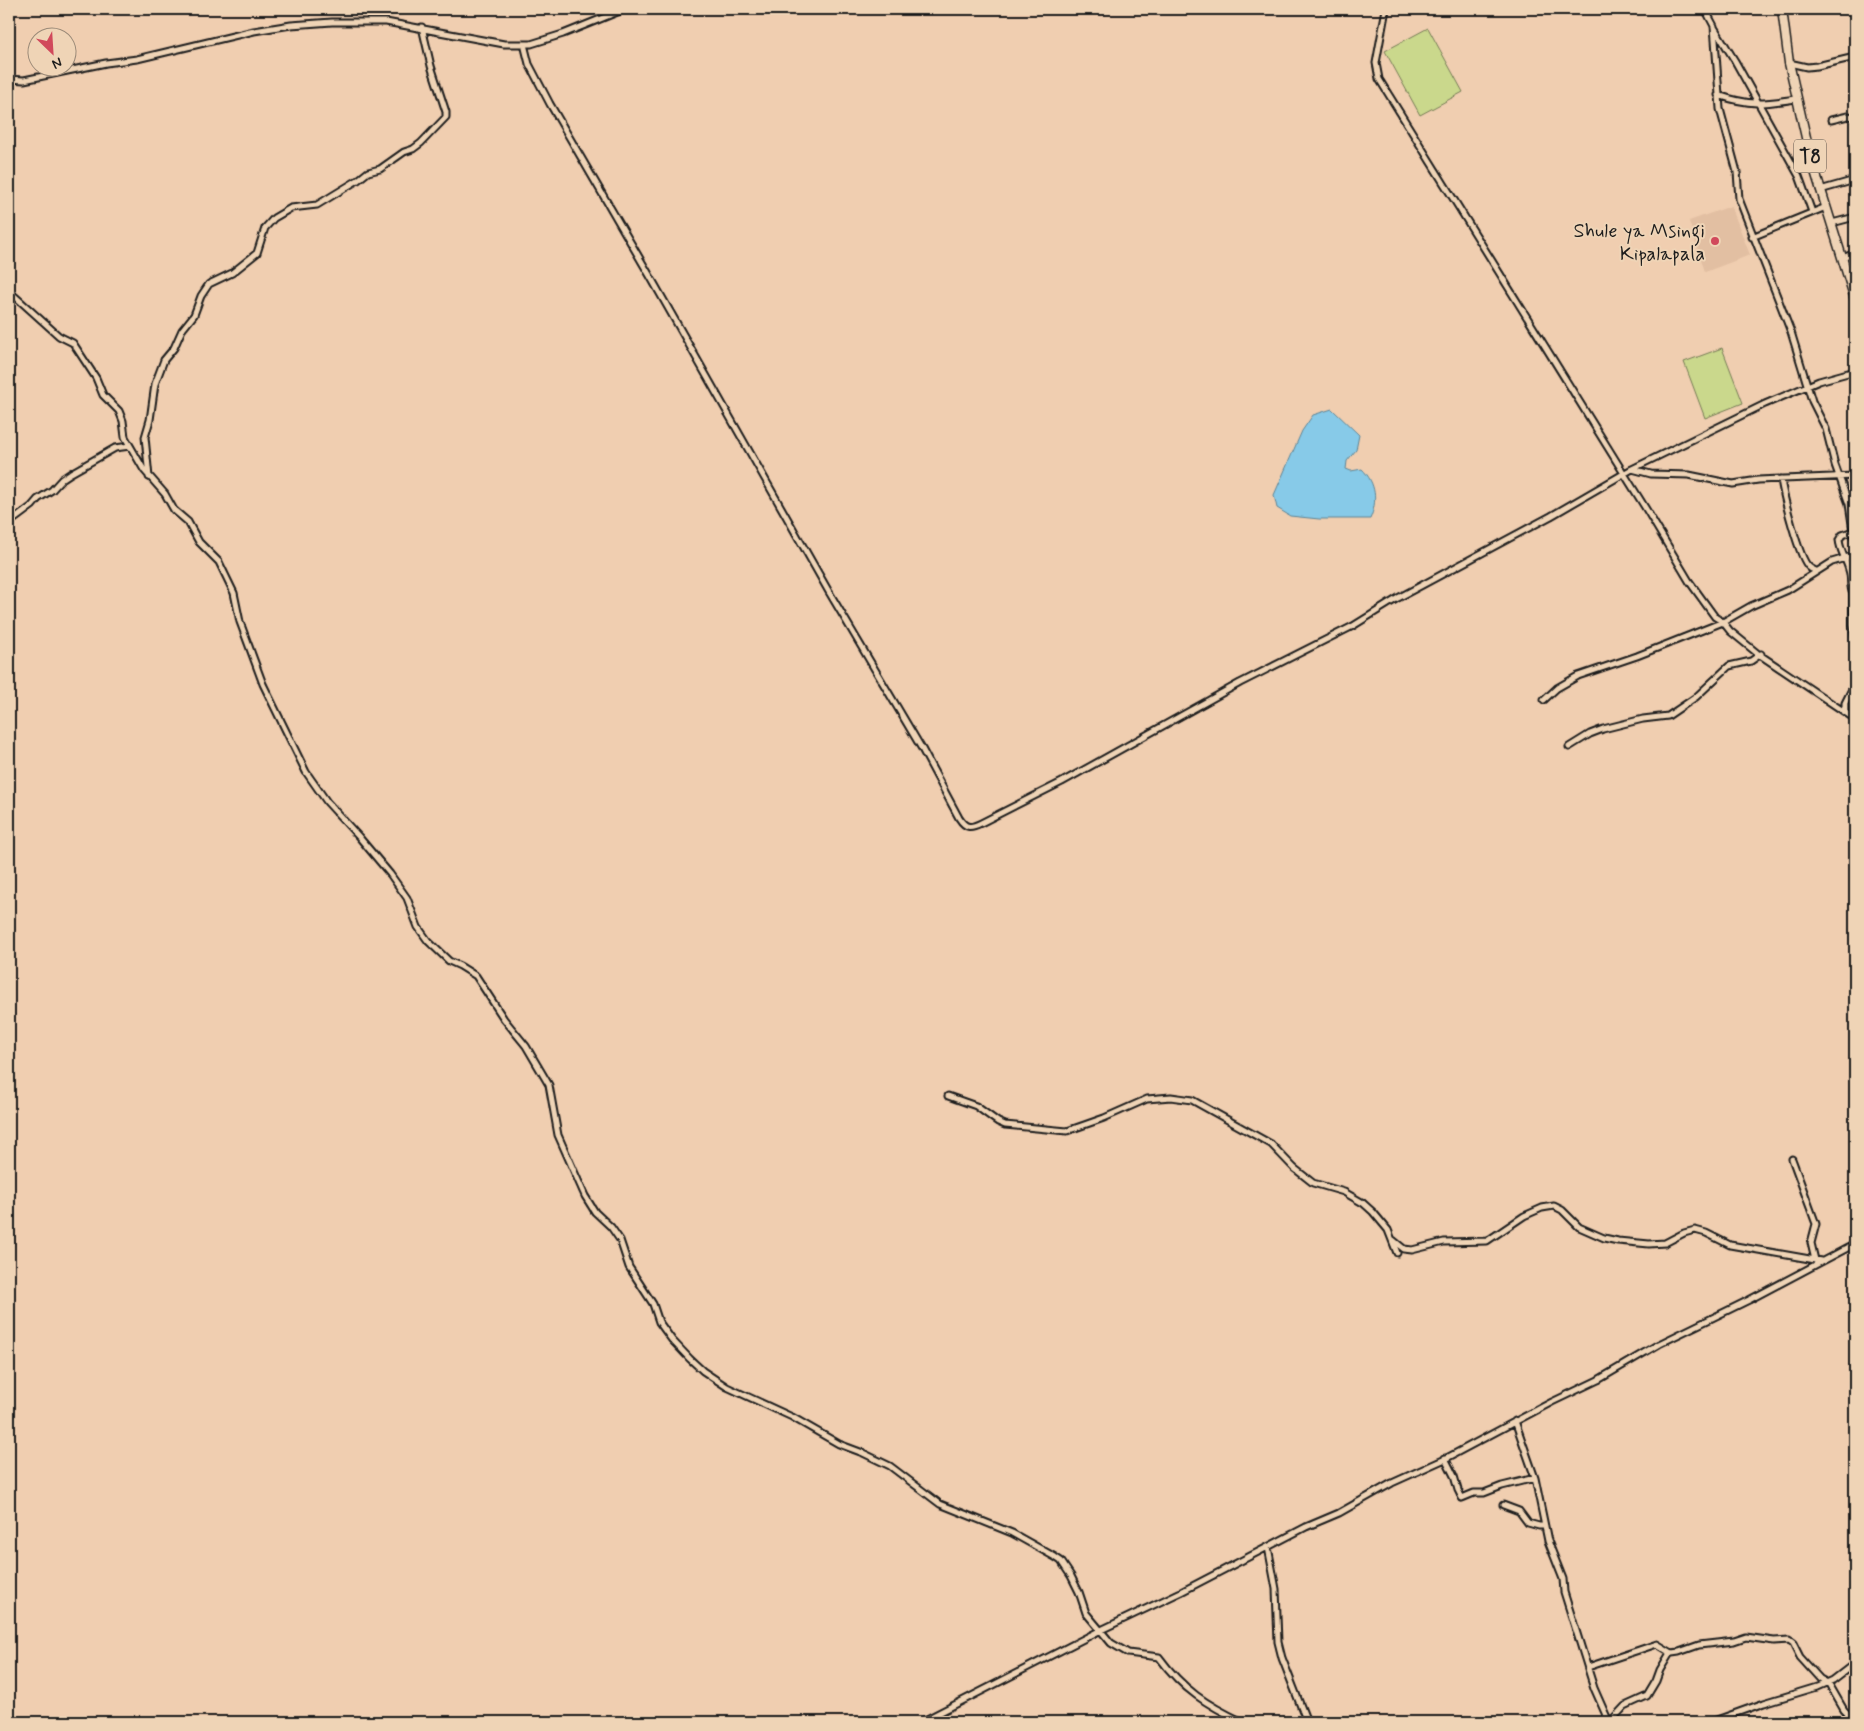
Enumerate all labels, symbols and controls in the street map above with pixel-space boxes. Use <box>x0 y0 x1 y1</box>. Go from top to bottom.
north arrow <box>28 28 78 78</box>
text: N <box>49 53 65 73</box>
road number: T8 <box>1794 140 1826 172</box>
place label: Shule ya Msingi Kipalapala <box>1573 218 1705 268</box>
marker: Shule ya Msingi Kipalapala <box>1709 235 1721 247</box>

